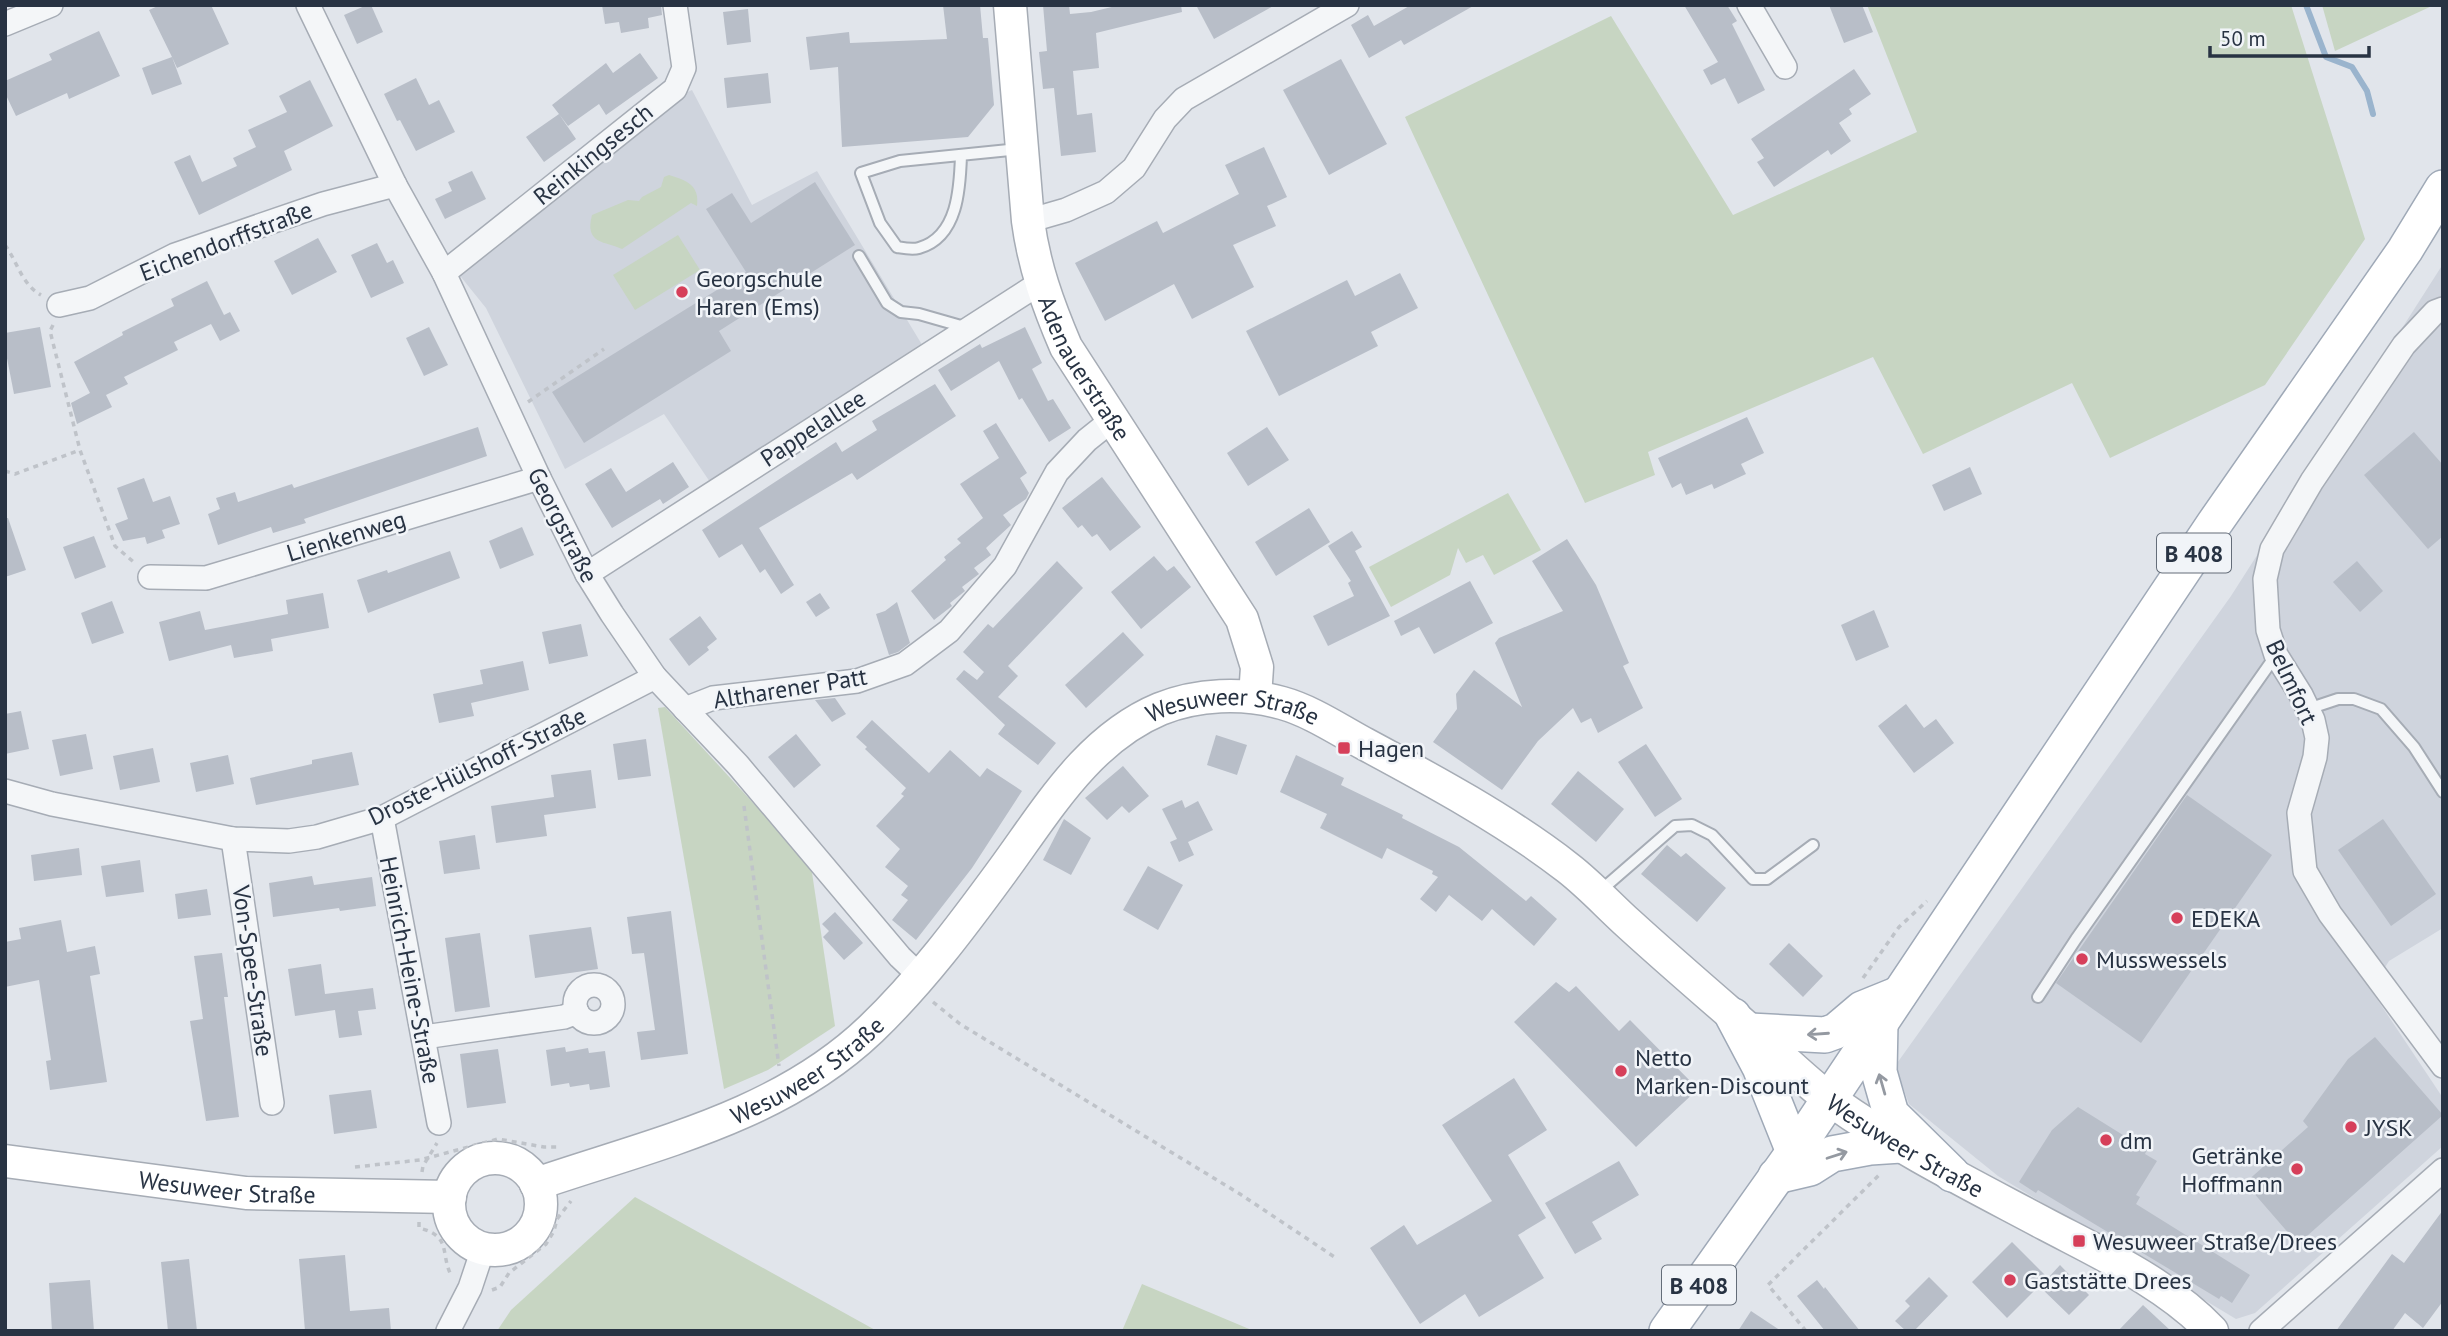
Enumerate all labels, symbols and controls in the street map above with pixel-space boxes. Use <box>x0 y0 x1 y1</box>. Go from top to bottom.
scale bar <box>2210 14 2369 58</box>
text: 50 m <box>2220 25 2266 52</box>
street label: Reinkingsesch <box>527 96 659 212</box>
street label: Eichendorffstraße <box>135 194 317 288</box>
place label: Georgschule Haren (Ems) <box>696 263 823 322</box>
marker: Georgschule Haren (Ems) <box>674 284 690 300</box>
street label: Adenauerstraße <box>1032 292 1138 446</box>
street label: Pappelallee <box>754 382 872 474</box>
street label: Georgstraße <box>521 462 605 588</box>
street label: Lienkenweg <box>283 503 409 569</box>
road number: B 408 <box>2157 534 2231 572</box>
street label: Belmfort <box>2259 635 2325 729</box>
street label: Altharener Patt <box>711 661 869 715</box>
street label: Wesuweer Straße <box>1141 680 1325 732</box>
street label: Droste-Hülshoff-Straße <box>363 700 591 832</box>
place label: Hagen <box>1358 733 1424 764</box>
marker: Hagen <box>1336 740 1352 756</box>
street label: Heinrich-Heine-Straße <box>373 854 447 1086</box>
street label: Von-Spee-Straße <box>225 882 280 1059</box>
place label: EDEKA <box>2191 903 2260 934</box>
marker: EDEKA <box>2169 910 2185 926</box>
place label: Musswessels <box>2096 944 2227 975</box>
marker: Musswessels <box>2074 951 2090 967</box>
street label: Wesuweer Straße <box>726 1009 891 1131</box>
one-way arrow <box>1807 1028 1829 1041</box>
place label: Netto Marken-Discount <box>1635 1042 1809 1101</box>
marker: Netto Marken-Discount <box>1613 1063 1629 1079</box>
one-way arrow <box>1875 1073 1888 1095</box>
street label: Wesuweer Straße <box>1821 1087 1989 1204</box>
place label: JYSK <box>2364 1112 2413 1143</box>
marker: JYSK <box>2343 1119 2359 1135</box>
place label: dm <box>2120 1125 2152 1156</box>
marker: dm <box>2098 1132 2114 1148</box>
place label: Getränke Hoffmann <box>2181 1140 2283 1199</box>
one-way arrow <box>1825 1147 1847 1160</box>
marker: Getränke Hoffmann <box>2289 1161 2305 1177</box>
street label: Wesuweer Straße <box>137 1163 316 1210</box>
place label: Wesuweer Straße/Drees <box>2093 1226 2337 1257</box>
marker: Wesuweer Straße/Drees <box>2071 1233 2087 1249</box>
place label: Gaststätte Drees <box>2024 1265 2192 1296</box>
road number: B 408 <box>1662 1266 1736 1304</box>
marker: Gaststätte Drees <box>2002 1272 2018 1288</box>

